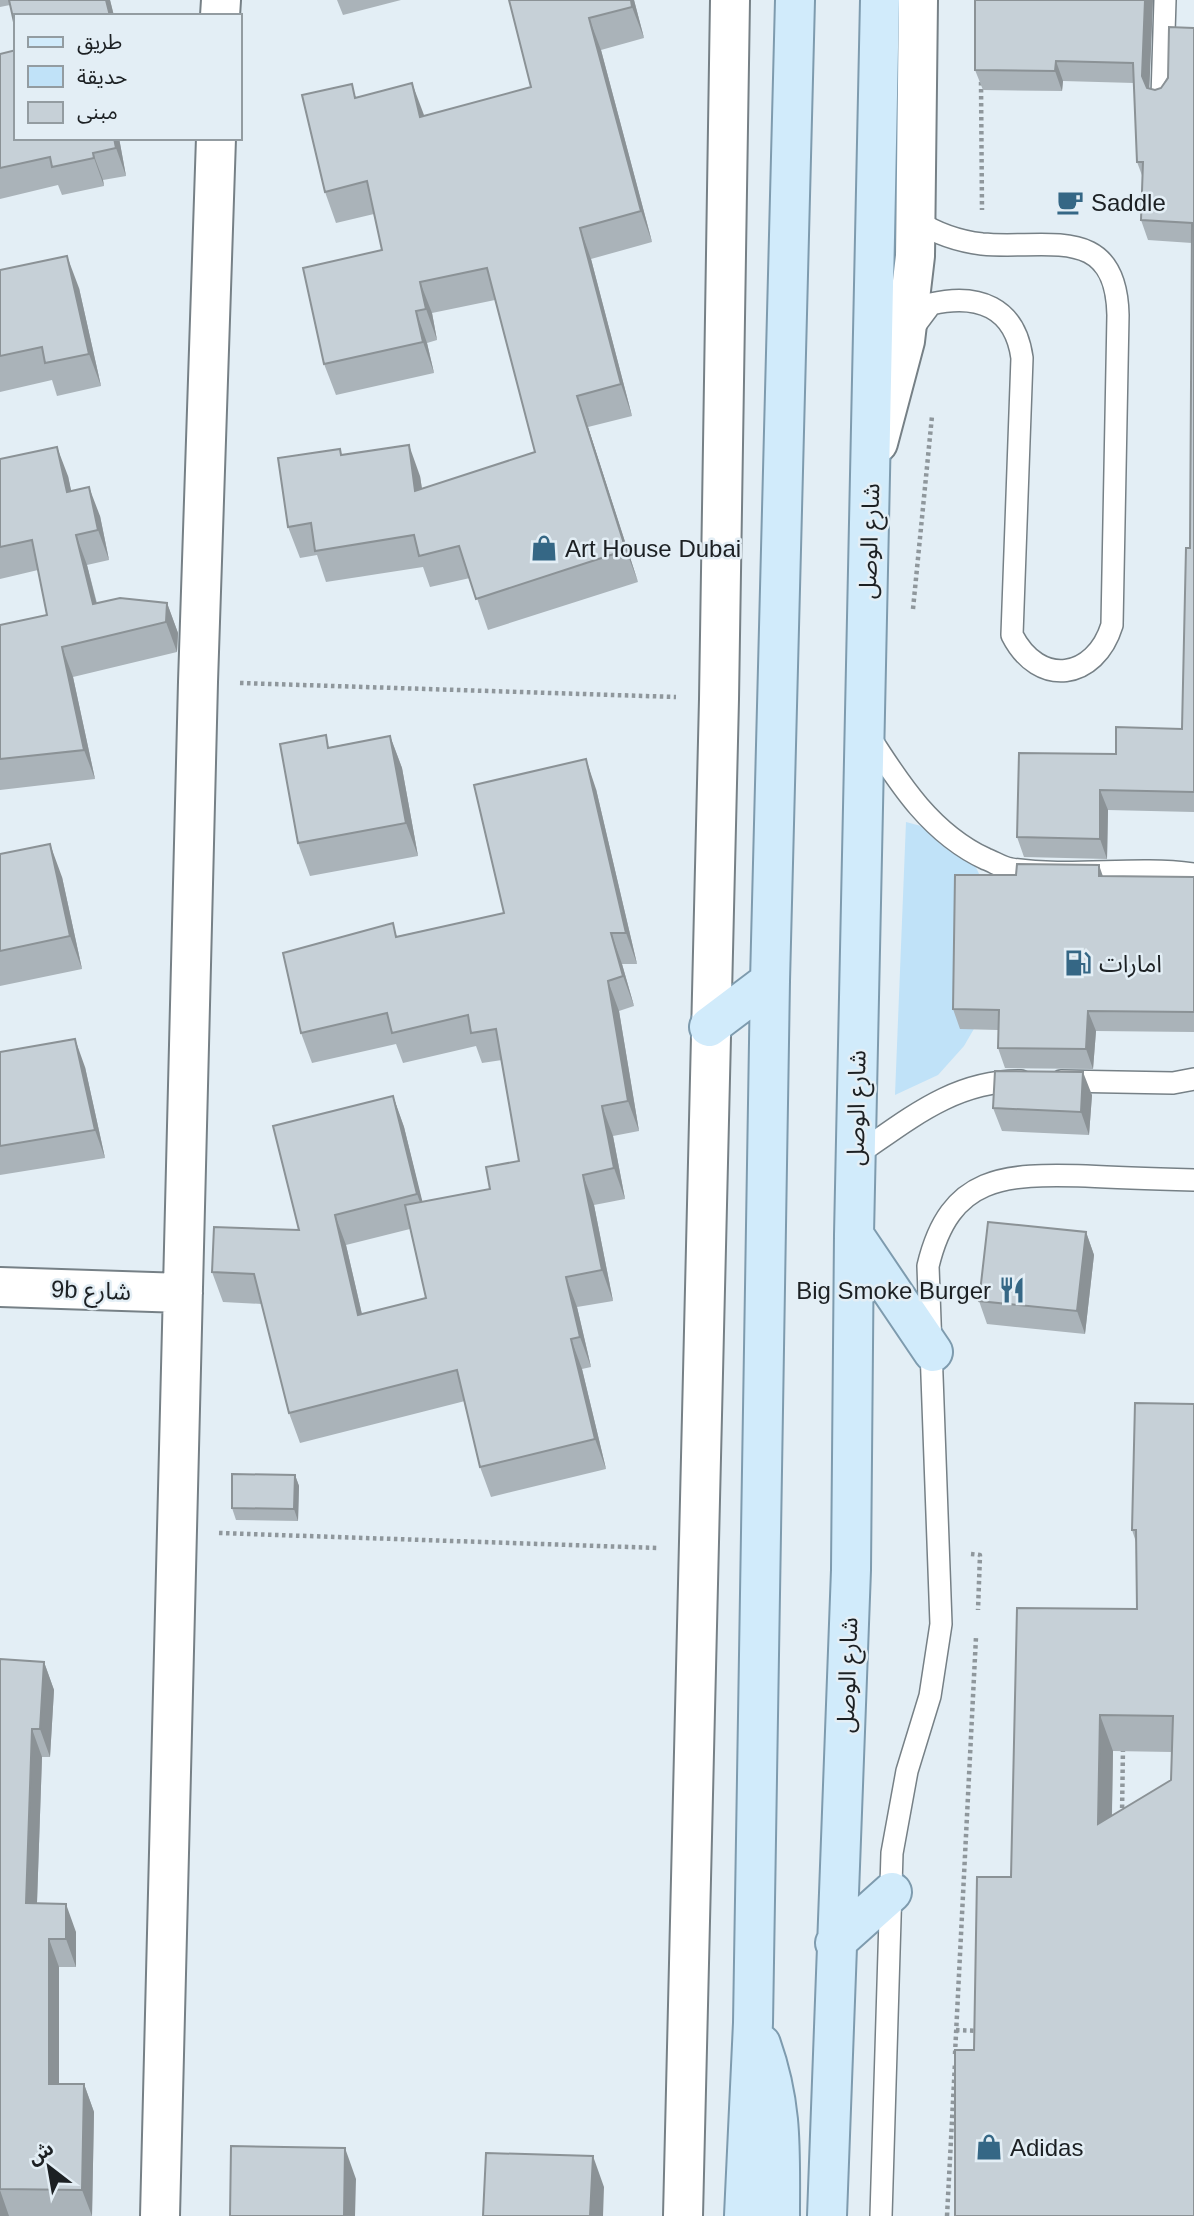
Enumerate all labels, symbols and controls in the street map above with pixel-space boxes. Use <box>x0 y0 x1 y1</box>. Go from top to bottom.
legend <box>14 14 242 140</box>
text: طريق <box>77 30 122 55</box>
text: حديقة <box>77 65 127 88</box>
text: مبنى <box>77 100 118 124</box>
cafe icon: Saddle <box>1055 187 1085 217</box>
place label: Saddle <box>1091 189 1166 216</box>
street label: شارع الوصل <box>853 483 889 600</box>
shop icon: Art House Dubai <box>529 533 559 563</box>
place label: Art House Dubai <box>565 535 741 562</box>
fuel station icon: امارات <box>1063 948 1093 978</box>
place label: امارات <box>1099 950 1162 978</box>
street label: شارع الوصل <box>841 1050 875 1166</box>
street label: 9b شارع <box>50 1275 132 1309</box>
restaurant icon: Big Smoke Burger <box>997 1275 1027 1305</box>
place label: Big Smoke Burger <box>796 1277 991 1304</box>
street label: شارع الوصل <box>831 1617 867 1734</box>
north arrow <box>14 2132 84 2202</box>
shop icon: Adidas <box>974 2132 1004 2162</box>
place label: Adidas <box>1010 2134 1083 2161</box>
text: ش <box>24 2137 57 2169</box>

